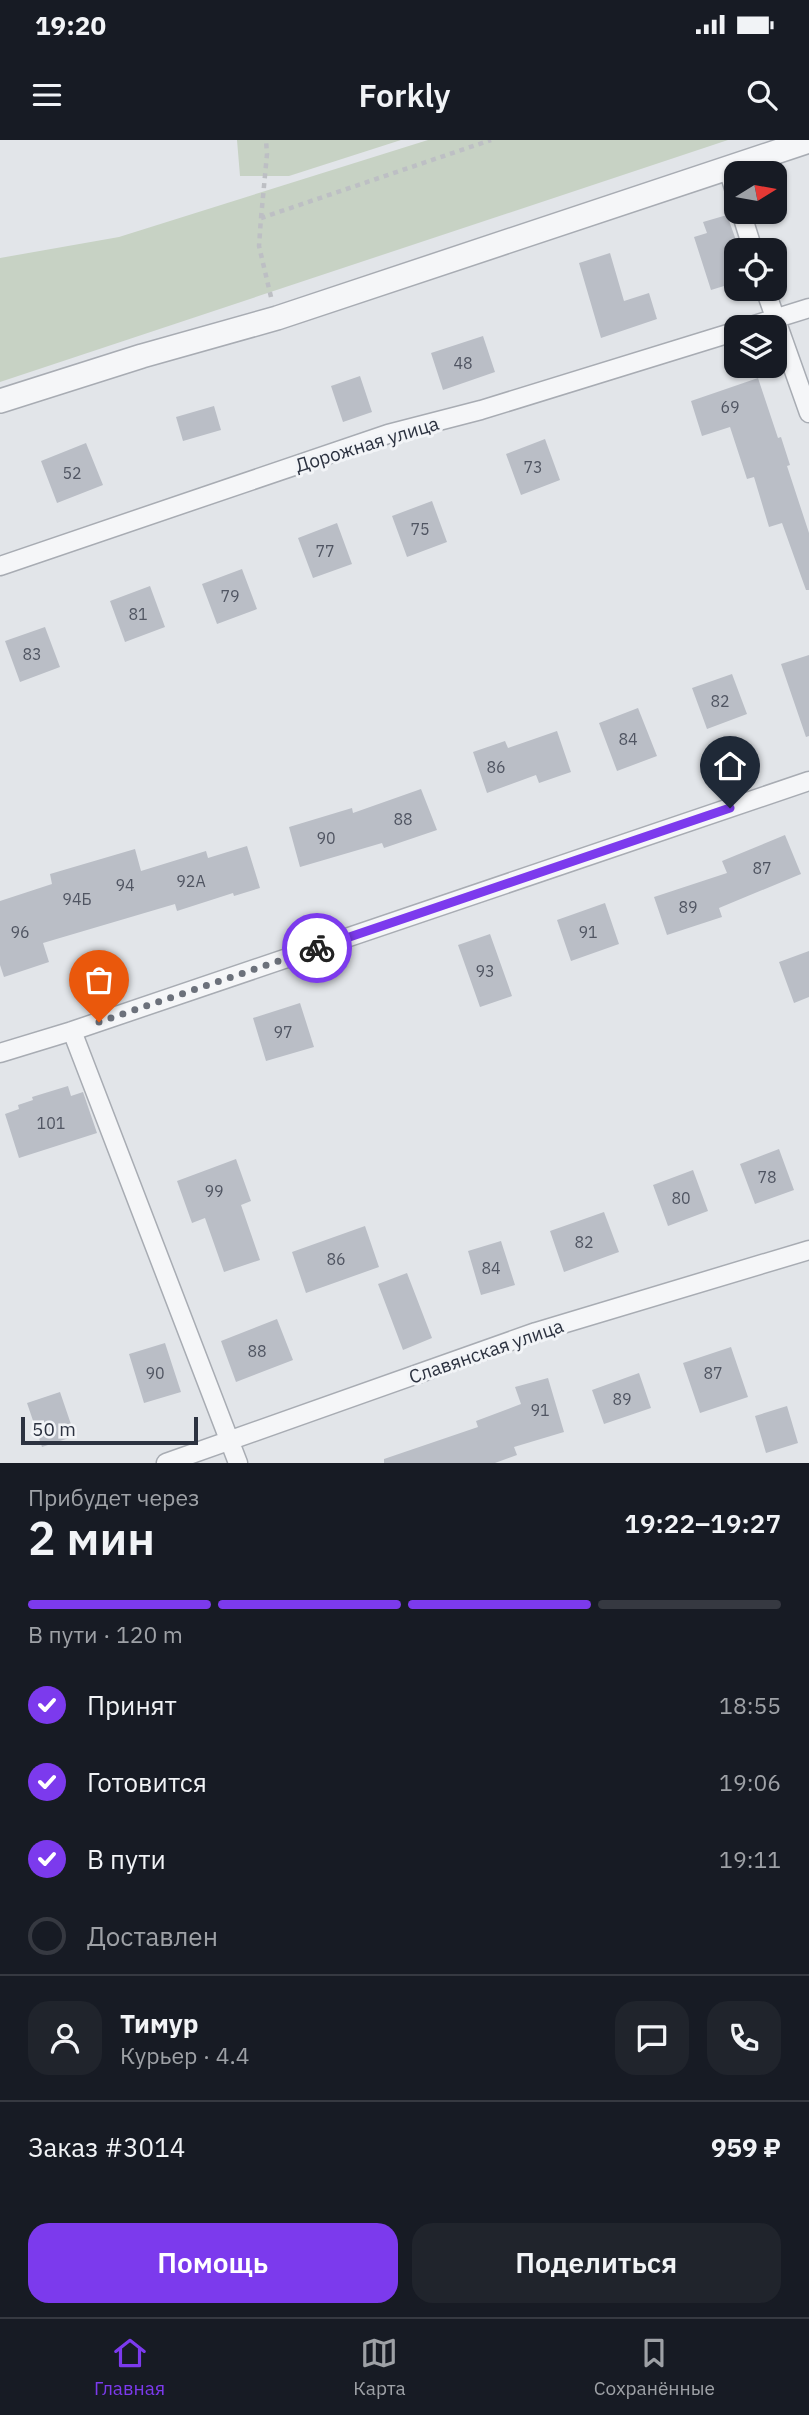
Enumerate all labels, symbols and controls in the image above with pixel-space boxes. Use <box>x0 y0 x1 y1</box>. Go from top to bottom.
text: 19:20 <box>35 8 106 42</box>
text: Forkly <box>358 74 451 116</box>
icon: menu <box>28 76 66 114</box>
icon: search <box>743 76 781 114</box>
north arrow <box>724 161 788 224</box>
map controls <box>724 161 787 378</box>
button: locate <box>724 238 787 301</box>
button: layers <box>724 315 787 378</box>
house number: 48 <box>453 353 473 373</box>
house number: 69 <box>720 397 740 417</box>
street label: Дорожная улица <box>292 411 442 477</box>
house number: 73 <box>523 457 543 477</box>
house number: 52 <box>62 463 82 483</box>
house number: 75 <box>410 519 430 539</box>
house number: 77 <box>315 541 335 561</box>
house number: 79 <box>220 586 240 606</box>
house number: 81 <box>128 604 148 624</box>
house number: 83 <box>22 644 42 664</box>
house number: 82 <box>710 691 730 711</box>
house number: 84 <box>618 729 638 749</box>
pin <box>700 736 760 808</box>
icon: home <box>711 747 749 785</box>
house number: 86 <box>486 757 506 777</box>
house number: 88 <box>393 809 413 829</box>
house number: 90 <box>316 828 336 848</box>
house number: 87 <box>752 858 772 878</box>
house number: 92А <box>176 871 206 891</box>
house number: 94 <box>115 875 135 895</box>
house number: 94Б <box>62 889 92 909</box>
house number: 89 <box>678 897 698 917</box>
courier <box>282 913 352 983</box>
house number: 96 <box>10 922 30 942</box>
house number: 91 <box>578 922 598 942</box>
icon: bike <box>298 929 336 967</box>
pin <box>69 950 129 1022</box>
icon: bag <box>80 961 118 999</box>
house number: 93 <box>475 961 495 981</box>
house number: 97 <box>273 1022 293 1042</box>
house number: 101 <box>37 1113 65 1133</box>
house number: 78 <box>757 1167 777 1187</box>
house number: 99 <box>204 1181 224 1201</box>
house number: 80 <box>671 1188 691 1208</box>
house number: 82 <box>574 1232 594 1252</box>
house number: 86 <box>326 1249 346 1269</box>
house number: 84 <box>481 1258 501 1278</box>
street label: Славянская улица <box>406 1313 566 1389</box>
house number: 88 <box>247 1341 267 1361</box>
house number: 90 <box>145 1363 165 1383</box>
house number: 87 <box>703 1363 723 1383</box>
house number: 89 <box>612 1389 632 1409</box>
house number: 91 <box>530 1400 550 1420</box>
scale bar <box>21 1414 198 1446</box>
text: 50 m <box>32 1417 76 1441</box>
text: Прибудет через <box>28 1482 200 1512</box>
text: 19:22–19:27 <box>624 1506 781 1540</box>
text: 2 мин <box>28 1508 155 1568</box>
text: В пути · 120 m <box>28 1619 183 1649</box>
icon: check <box>28 1686 66 1724</box>
text: Принят <box>87 1688 177 1722</box>
text: 18:55 <box>719 1690 781 1720</box>
icon: check <box>28 1763 66 1801</box>
text: Готовится <box>87 1765 207 1799</box>
text: 19:06 <box>719 1767 781 1797</box>
icon: check <box>28 1840 66 1878</box>
text: В пути <box>87 1842 166 1876</box>
text: 19:11 <box>719 1844 781 1874</box>
text: Доставлен <box>87 1919 218 1953</box>
button: person <box>28 2001 102 2075</box>
button: chat <box>615 2001 689 2075</box>
button: phone <box>707 2001 781 2075</box>
text: Тимур <box>120 2006 199 2040</box>
text: Курьер · 4.4 <box>120 2040 250 2070</box>
text: Заказ #3014 <box>28 2130 185 2164</box>
text: 959 ₽ <box>711 2130 781 2164</box>
button: Помощь <box>28 2223 398 2303</box>
button: Поделиться <box>412 2223 781 2303</box>
tab: Главная <box>94 2334 165 2400</box>
tab: Карта <box>353 2334 406 2400</box>
tab: Сохранённые <box>594 2334 715 2400</box>

